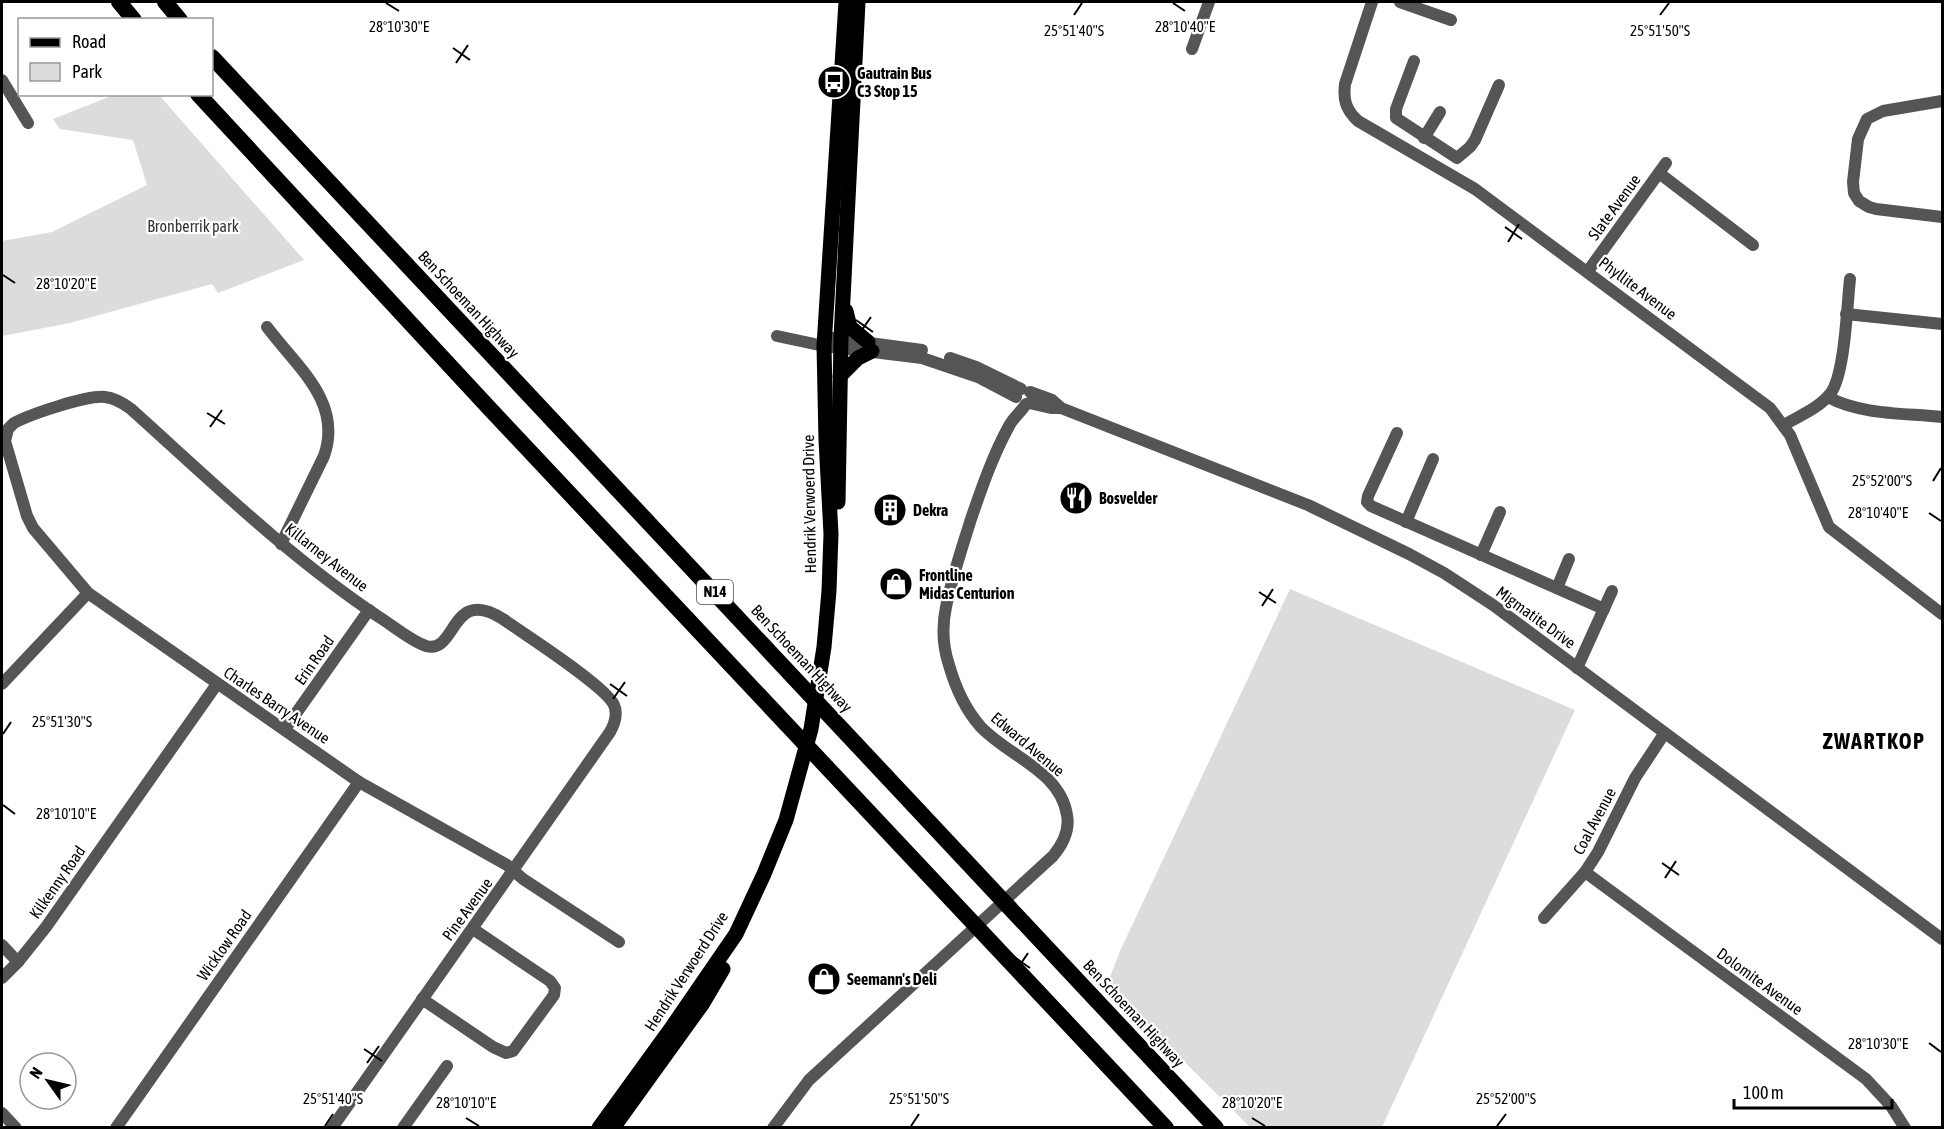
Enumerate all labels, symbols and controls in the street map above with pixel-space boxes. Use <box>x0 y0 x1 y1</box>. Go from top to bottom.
legend <box>18 18 213 96</box>
text: 28°10'30"E <box>369 18 430 35</box>
text: 28°10'40"E <box>1155 18 1216 35</box>
text: 25°51'40"S <box>1044 22 1104 39</box>
text: 25°51'50"S <box>1630 22 1690 39</box>
text: Road <box>72 31 106 52</box>
text: Park <box>72 61 102 82</box>
bus stop icon: Gautrain Bus C3 Stop 15 <box>816 64 852 100</box>
place label: Gautrain Bus C3 Stop 15 <box>857 64 932 100</box>
street label: Slate Avenue <box>1584 171 1644 243</box>
park label: Bronberrik park <box>147 217 239 236</box>
street label: Ben Schoeman Highway <box>414 247 524 362</box>
street label: Phyllite Avenue <box>1595 253 1680 324</box>
text: 28°10'20"E <box>36 275 97 292</box>
street label: Hendrik Verwoerd Drive <box>799 435 819 573</box>
text: 25°52'00"S <box>1852 472 1912 489</box>
restaurant icon: Bosvelder <box>1058 480 1094 516</box>
place label: Bosvelder <box>1099 489 1157 507</box>
building icon: Dekra <box>872 492 908 528</box>
place label: Dekra <box>913 501 948 519</box>
text: 28°10'40"E <box>1848 504 1909 521</box>
street label: Killarney Avenue <box>281 519 372 596</box>
shop icon: Frontline Midas Centurion <box>878 566 914 602</box>
place label: Frontline Midas Centurion <box>919 566 1015 602</box>
road number: N14 <box>697 580 733 604</box>
street label: Migmatite Drive <box>1492 582 1579 653</box>
street label: Ben Schoeman Highway <box>747 601 857 716</box>
street label: Erin Road <box>291 632 337 688</box>
street label: Charles Barry Avenue <box>220 663 333 748</box>
street label: Edward Avenue <box>988 708 1068 780</box>
text: 25°51'30"S <box>32 713 92 730</box>
district label: ZWARTKOP <box>1823 728 1925 754</box>
street label: Coal Avenue <box>1569 785 1619 857</box>
text: 28°10'10"E <box>36 805 97 822</box>
street label: Kilkenny Road <box>25 842 89 922</box>
street label: Pine Avenue <box>438 874 496 944</box>
street label: Wicklow Road <box>193 906 255 984</box>
street label: Hendrik Verwoerd Drive <box>641 908 731 1034</box>
street label: Dolomite Avenue <box>1714 944 1806 1018</box>
street label: Ben Schoeman Highway <box>1079 956 1189 1071</box>
shop icon: Seemann's Deli <box>806 961 842 997</box>
place label: Seemann's Deli <box>847 970 937 988</box>
text: 28°10'30"E <box>1848 1035 1909 1052</box>
north arrow <box>18 1051 78 1111</box>
text: N <box>25 1064 46 1082</box>
scale bar <box>1734 1072 1892 1110</box>
text: 100 m <box>1743 1082 1784 1103</box>
text: 25°51'40"S <box>303 1090 363 1107</box>
text: 25°51'50"S <box>889 1090 949 1107</box>
text: 25°52'00"S <box>1476 1090 1536 1107</box>
text: 28°10'10"E <box>436 1094 497 1111</box>
text: 28°10'20"E <box>1222 1094 1283 1111</box>

